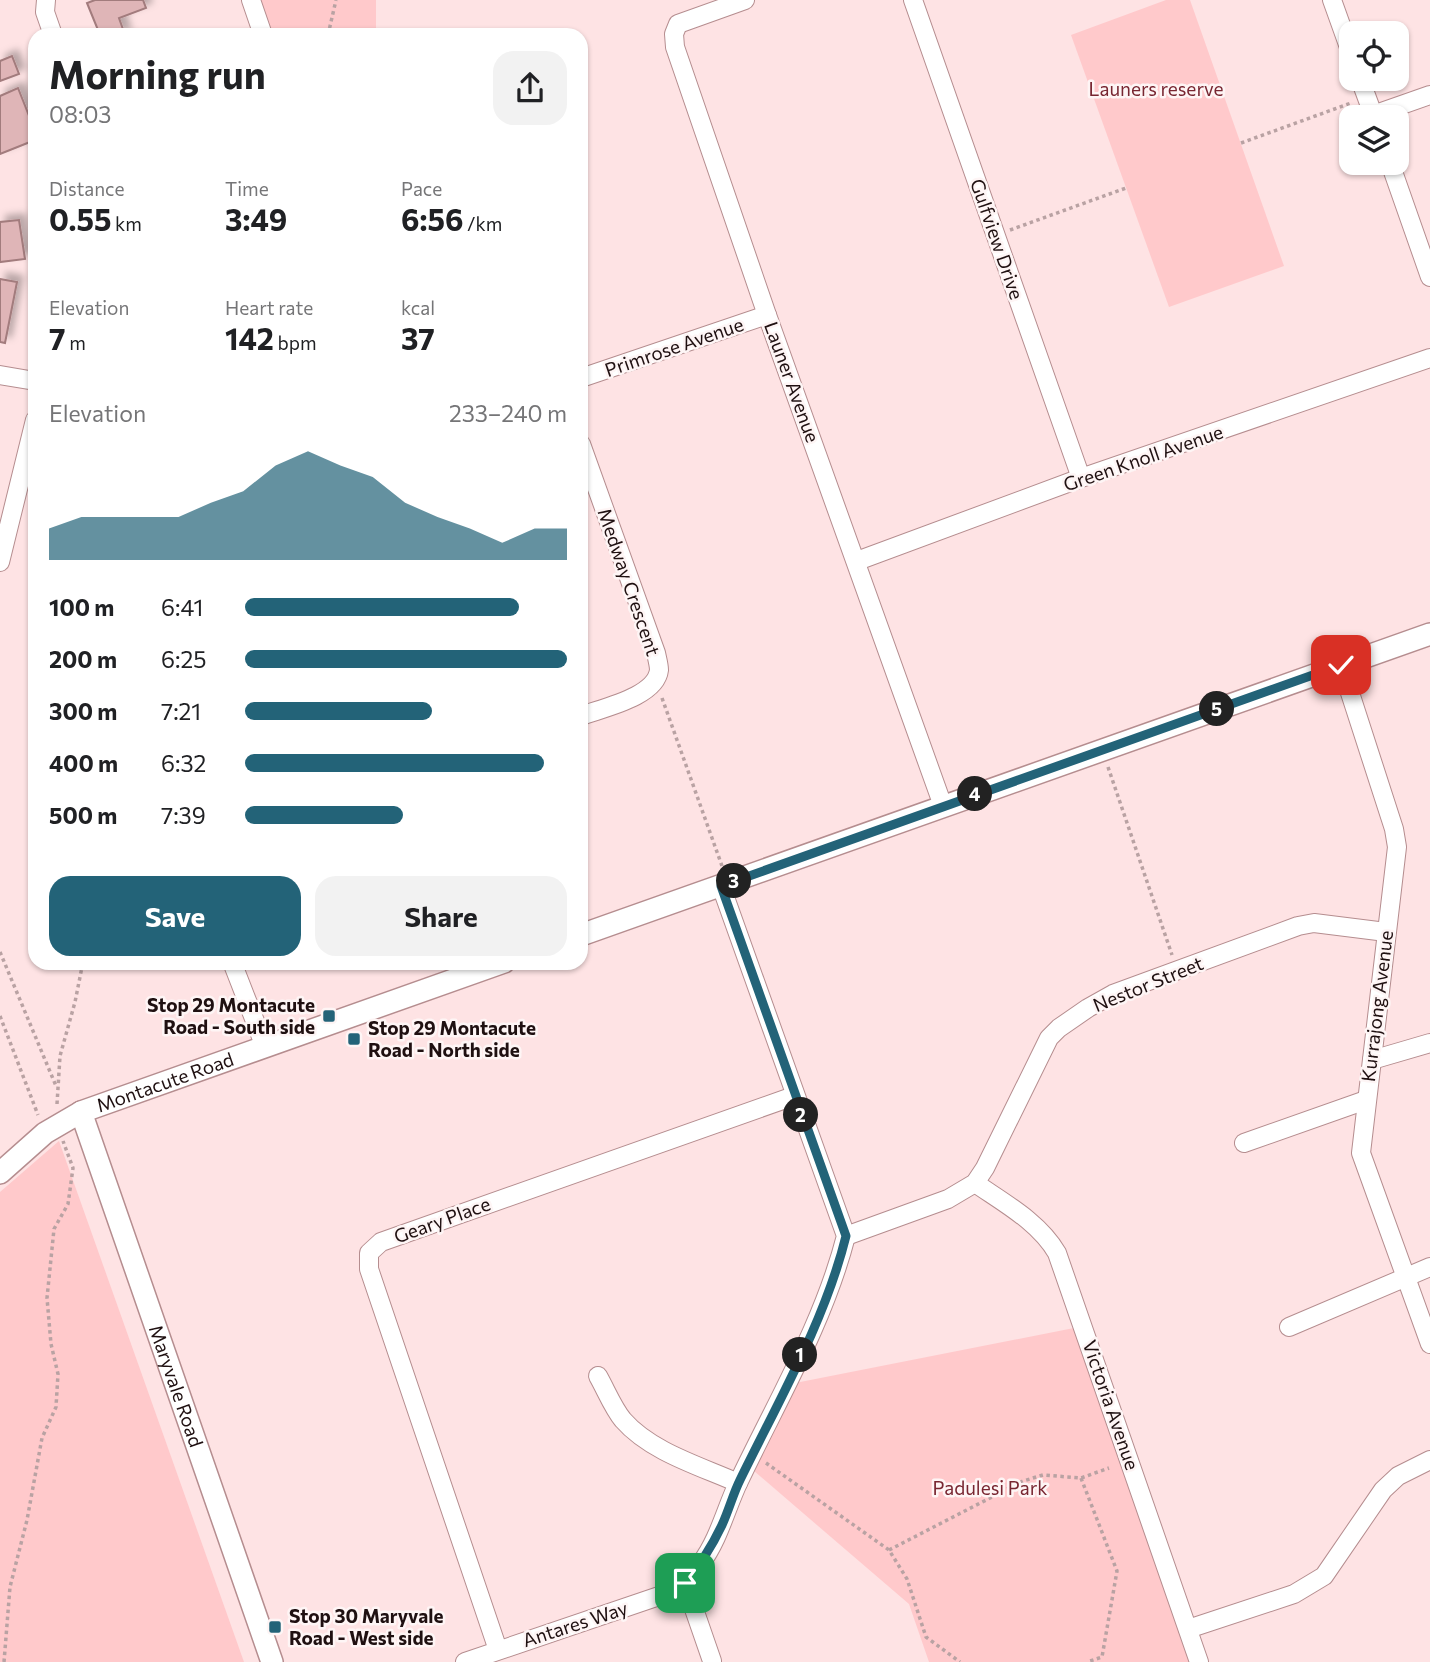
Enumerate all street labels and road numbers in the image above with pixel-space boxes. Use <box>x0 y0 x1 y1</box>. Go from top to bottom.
street label: Gulfview Drive <box>966 176 1029 302</box>
street label: Primrose Avenue <box>602 312 746 381</box>
street label: Launer Avenue <box>760 318 825 445</box>
street label: Green Knoll Avenue <box>1060 419 1226 496</box>
street label: Medway Crescent <box>593 505 666 659</box>
street label: Kurrajong Avenue <box>1356 929 1397 1083</box>
street label: Nestor Street <box>1089 951 1206 1016</box>
street label: Montacute Road <box>93 1047 236 1117</box>
street label: Geary Place <box>390 1191 493 1248</box>
street label: Maryvale Road <box>145 1322 208 1450</box>
street label: Victoria Avenue <box>1079 1337 1144 1473</box>
street label: Antares Way <box>519 1596 630 1651</box>

